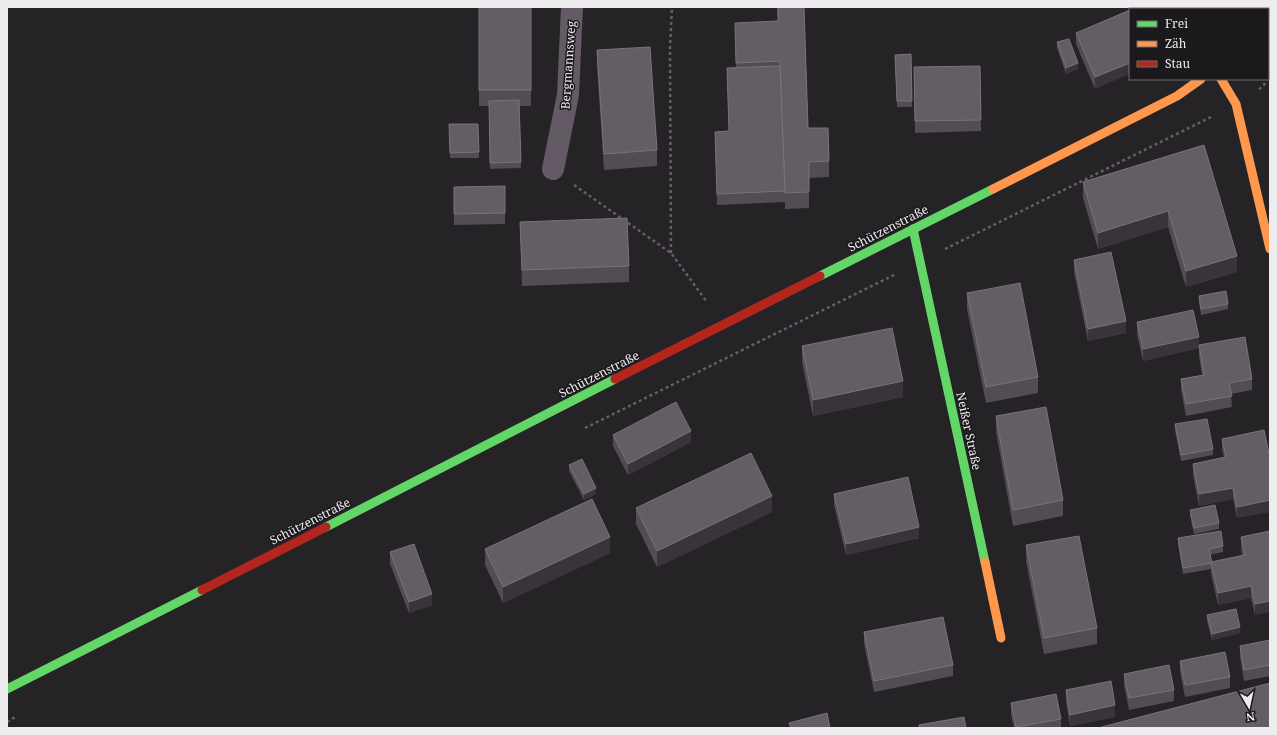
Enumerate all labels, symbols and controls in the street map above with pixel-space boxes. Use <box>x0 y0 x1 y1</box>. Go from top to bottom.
legend <box>1129 8 1269 80</box>
text: Frei <box>1165 15 1188 32</box>
street label: Bergmannsweg <box>556 20 580 110</box>
text: Zäh <box>1165 35 1187 52</box>
text: Stau <box>1165 55 1191 72</box>
street label: Schützenstraße <box>845 200 931 256</box>
street label: Schützenstraße <box>556 346 642 402</box>
street label: Neißer Straße <box>952 390 986 472</box>
street label: Schützenstraße <box>267 493 353 549</box>
north arrow <box>1229 687 1269 727</box>
text: N <box>1245 709 1256 726</box>

